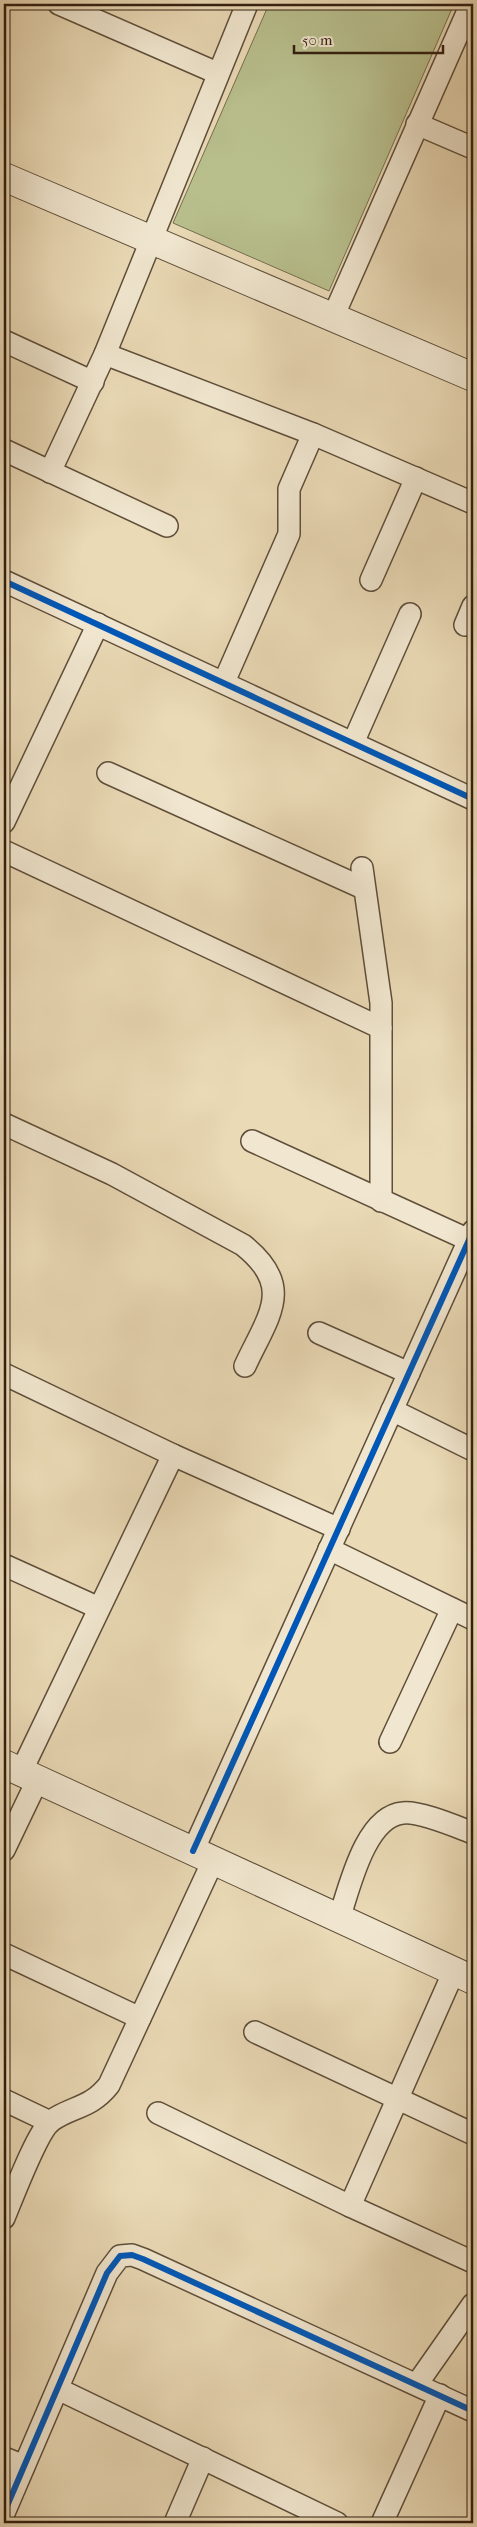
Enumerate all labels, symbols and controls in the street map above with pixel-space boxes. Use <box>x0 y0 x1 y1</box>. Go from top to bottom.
scale bar <box>294 22 443 54</box>
text: 50 m <box>302 31 333 49</box>

